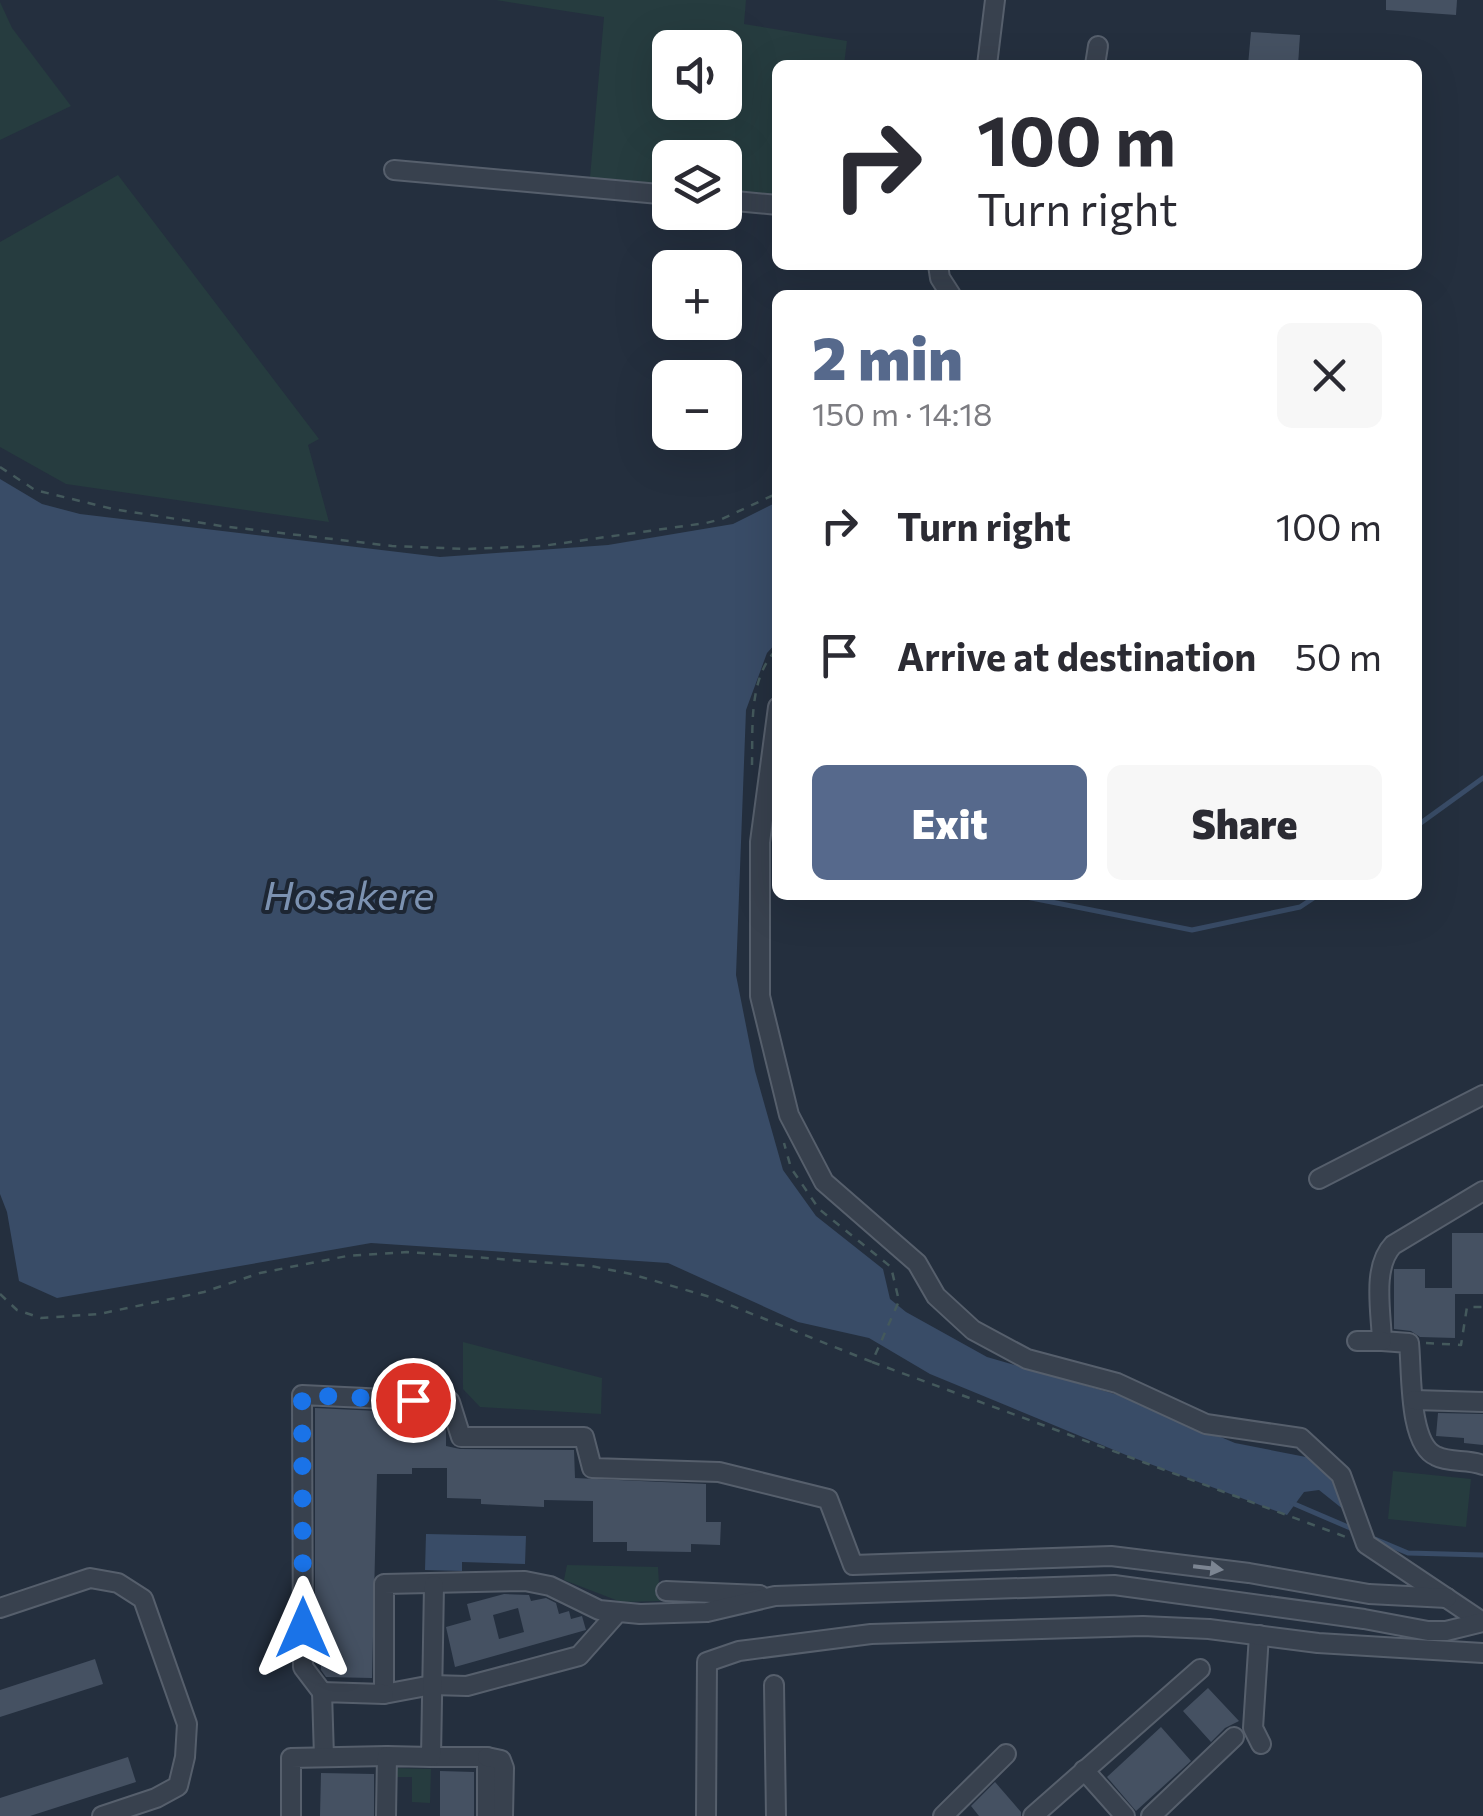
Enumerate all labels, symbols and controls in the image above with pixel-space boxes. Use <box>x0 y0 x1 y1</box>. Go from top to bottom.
map controls <box>652 30 742 450</box>
button: sound <box>652 30 742 120</box>
text: 100 m <box>977 95 1176 180</box>
icon: right <box>812 100 942 230</box>
button: layers <box>652 140 742 230</box>
text: Turn right <box>977 180 1178 235</box>
button: + <box>652 250 742 340</box>
text: 2 min <box>812 319 963 392</box>
button: close <box>1277 323 1382 428</box>
button: − <box>652 360 742 450</box>
text: 150 m · 14:18 <box>812 393 992 433</box>
icon: right <box>812 498 867 553</box>
text: Turn right <box>897 502 1071 549</box>
text: 100 m <box>1276 502 1382 549</box>
icon: arrive <box>812 628 867 683</box>
text: Arrive at destination <box>897 632 1256 679</box>
text: 50 m <box>1295 632 1382 679</box>
button: Exit <box>812 765 1087 880</box>
button: Share <box>1107 765 1382 880</box>
water label: Hosakere <box>264 869 434 918</box>
pin <box>371 1358 456 1443</box>
icon: arrive <box>386 1373 441 1428</box>
one-way arrow <box>1192 1560 1224 1576</box>
position arrow <box>251 1576 355 1680</box>

